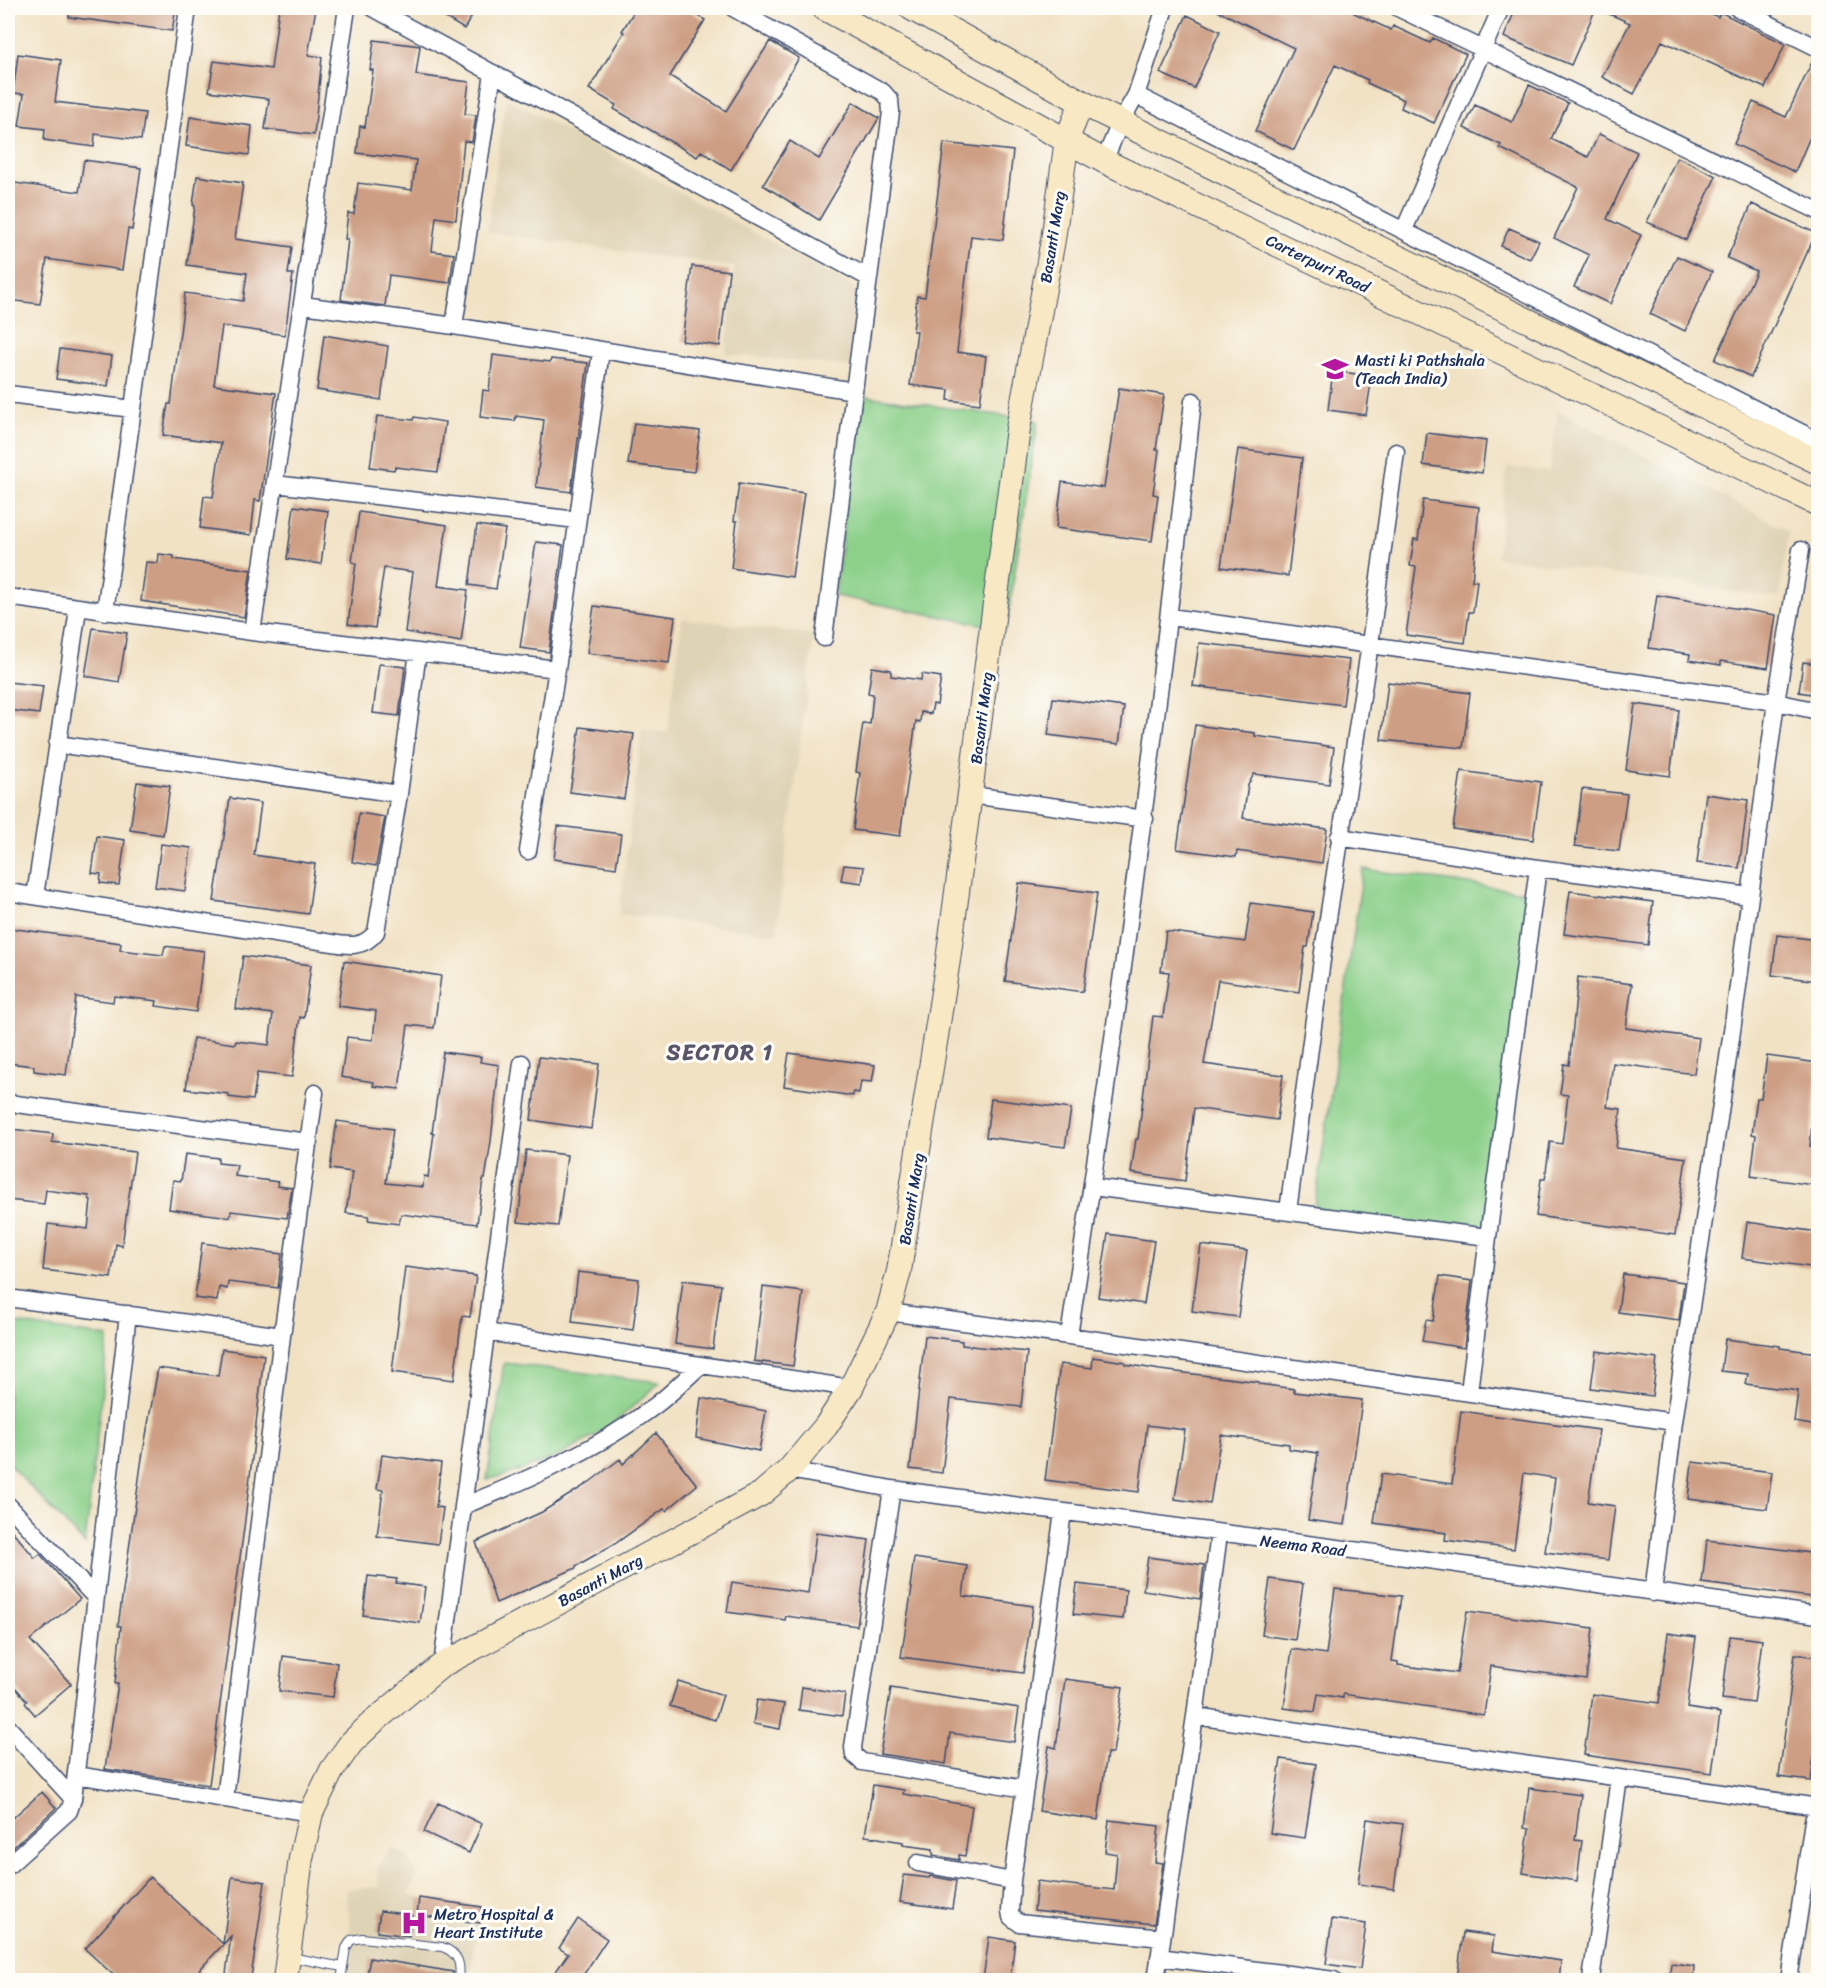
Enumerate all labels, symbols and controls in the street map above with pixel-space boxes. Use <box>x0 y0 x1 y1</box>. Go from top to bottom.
street label: Basanti Marg <box>1031 189 1074 285</box>
street label: Carterpuri Road <box>1261 226 1376 302</box>
place label: Masti ki Pathshala (Teach India) <box>1355 346 1485 393</box>
school or university icon: Masti ki Pathshala (Teach India) <box>1320 354 1350 384</box>
street label: Basanti Marg <box>961 670 1002 766</box>
district label: SECTOR 1 <box>666 1033 773 1072</box>
street label: Basanti Marg <box>890 1151 933 1247</box>
street label: Neema Road <box>1258 1526 1349 1565</box>
street label: Basanti Marg <box>552 1546 648 1615</box>
place label: Metro Hospital & Heart Institute <box>434 1900 554 1947</box>
hospital icon: Metro Hospital & Heart Institute <box>399 1908 429 1938</box>

